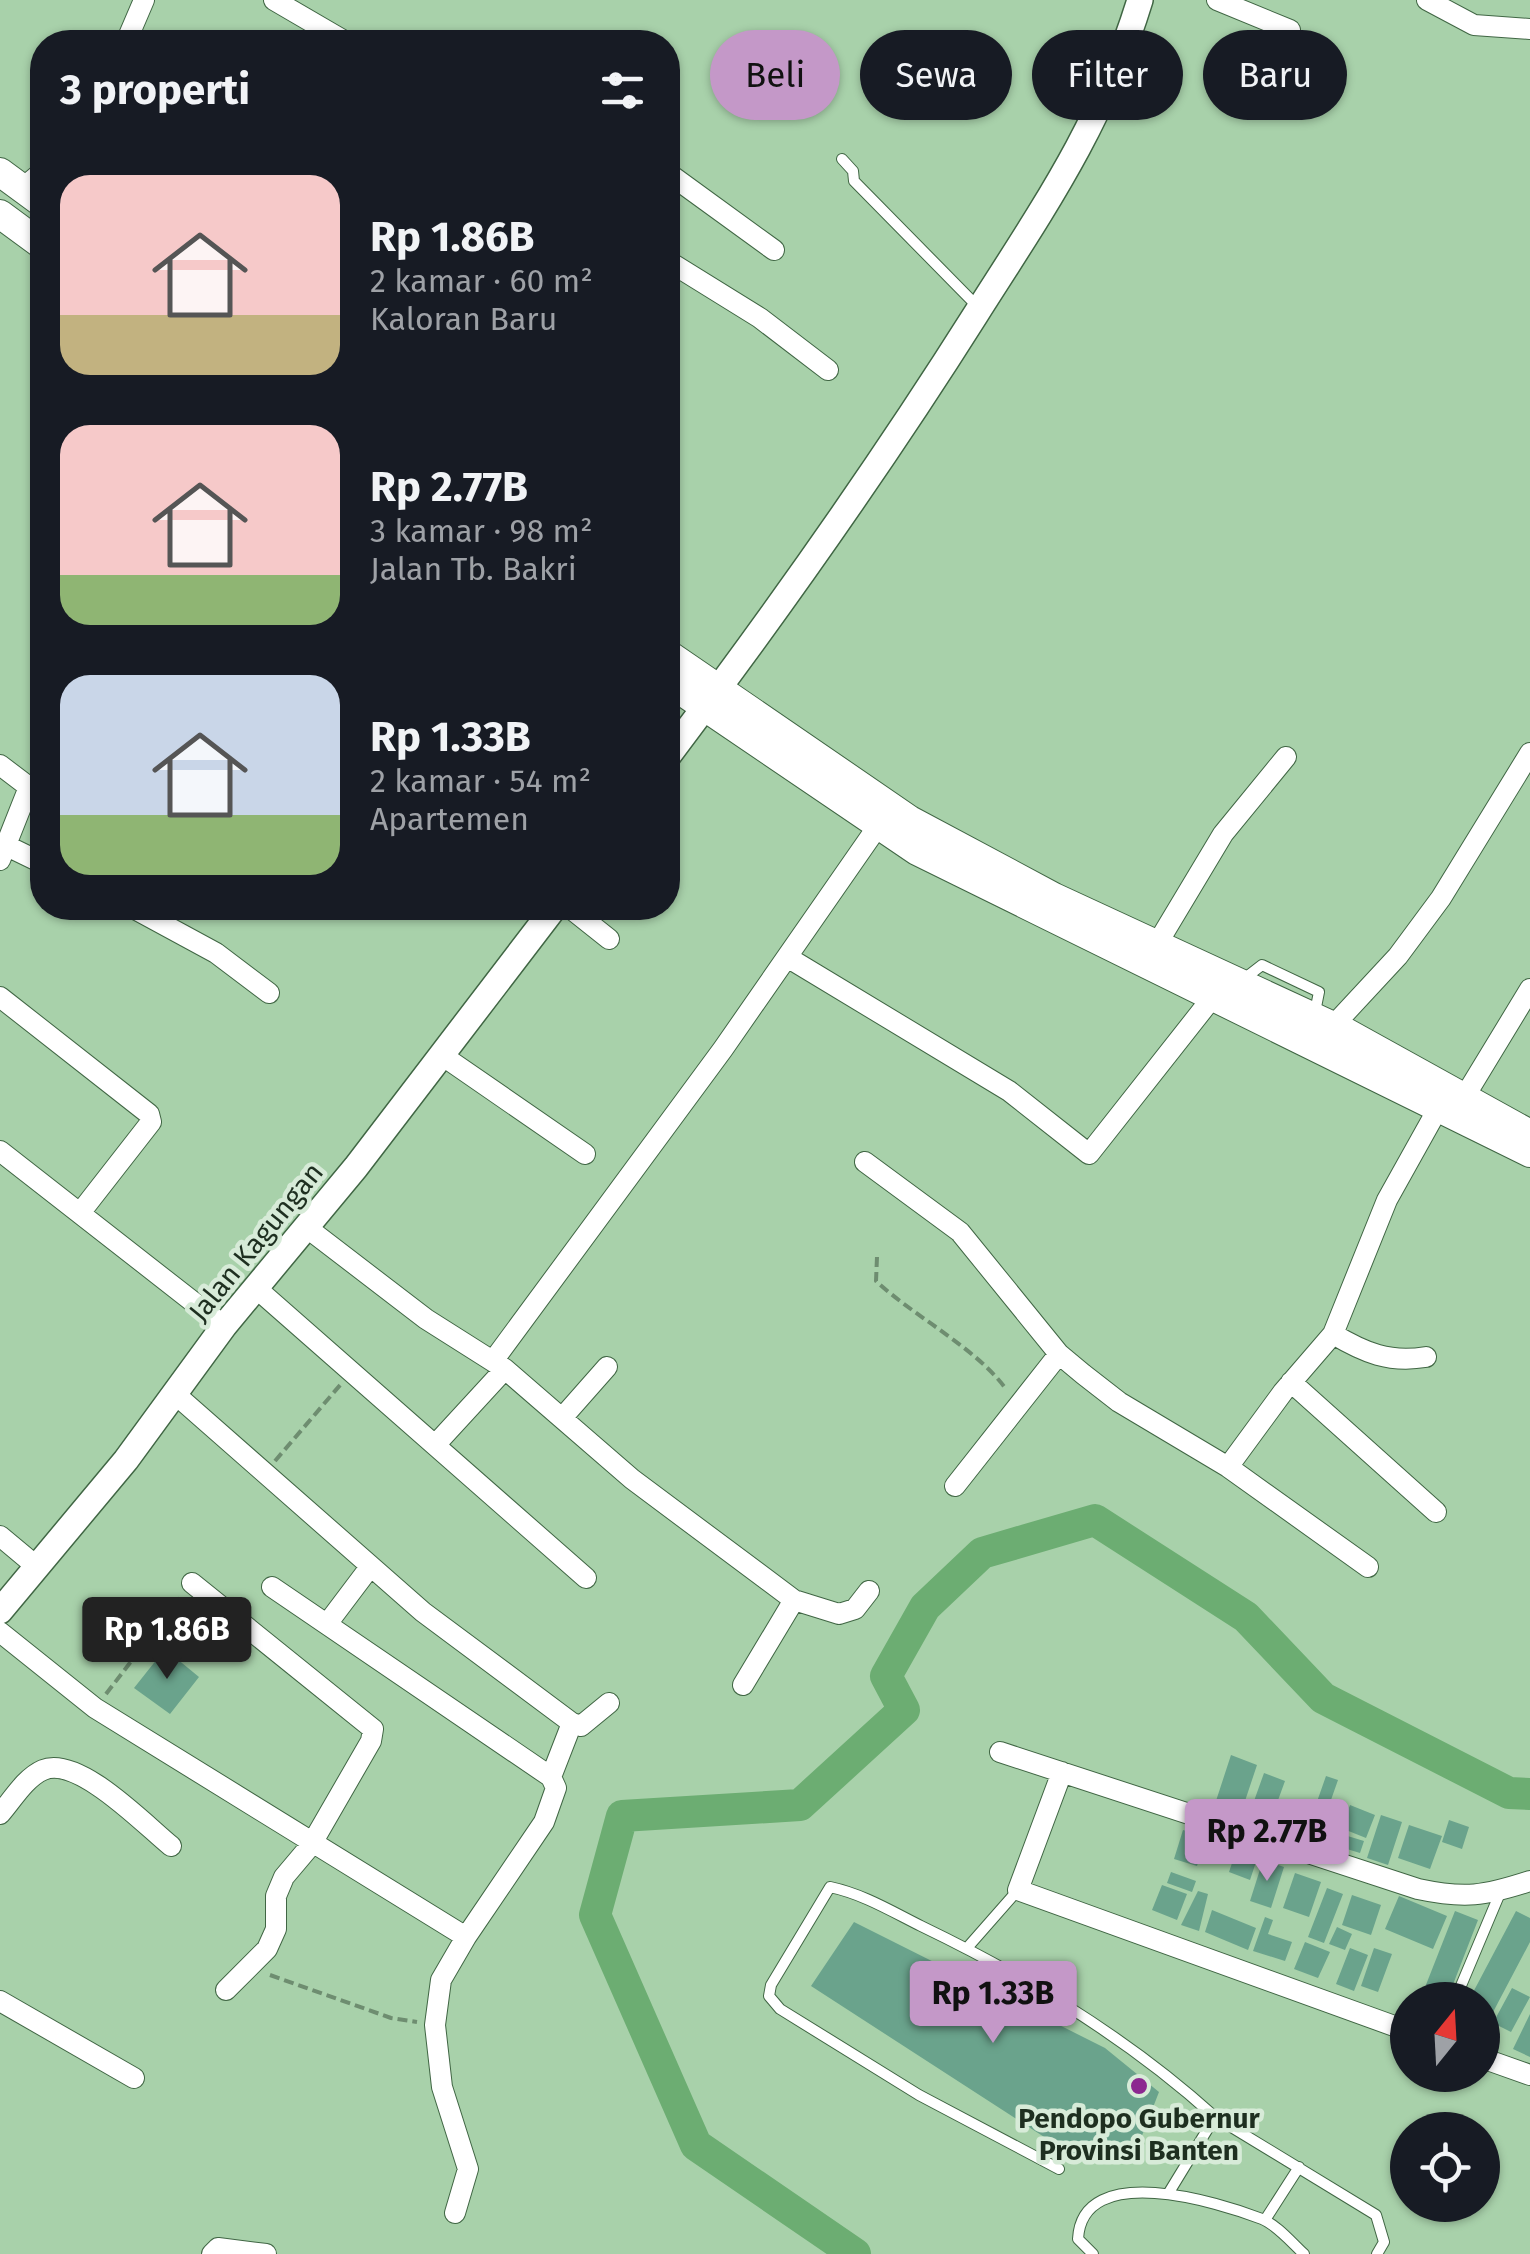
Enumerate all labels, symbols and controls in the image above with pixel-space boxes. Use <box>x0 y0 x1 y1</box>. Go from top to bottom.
chip: Beli <box>710 30 840 120</box>
chip: Sewa <box>860 30 1012 120</box>
chip: Filter <box>1032 30 1183 120</box>
chip: Baru <box>1203 30 1347 120</box>
icon: filters <box>595 63 650 118</box>
text: 3 properti <box>60 65 250 115</box>
text: Rp 1.86B <box>370 212 535 262</box>
icon: home <box>140 215 260 335</box>
text: 2 kamar · 60 m² <box>370 262 593 300</box>
text: Kaloran Baru <box>370 300 557 338</box>
text: Rp 2.77B <box>370 462 528 512</box>
icon: home <box>140 465 260 585</box>
text: 3 kamar · 98 m² <box>370 512 593 550</box>
text: Jalan Tb. Bakri <box>370 550 577 588</box>
text: Rp 1.33B <box>370 712 531 762</box>
icon: home <box>140 715 260 835</box>
text: 2 kamar · 54 m² <box>370 762 591 800</box>
text: Apartemen <box>370 800 529 838</box>
street label: Jalan Kagungan <box>182 1156 330 1328</box>
pin: Rp 1.86B <box>64 1597 270 1682</box>
text: Rp 1.86B <box>104 1610 230 1648</box>
pin: Rp 2.77B <box>1164 1799 1370 1884</box>
text: Rp 2.77B <box>1207 1812 1327 1850</box>
pin: Rp 1.33B <box>890 1961 1096 2046</box>
text: Rp 1.33B <box>932 1974 1054 2012</box>
north arrow <box>1390 1982 1500 2092</box>
map controls <box>1390 1982 1500 2222</box>
marker: Pendopo Gubernur Provinsi Banten <box>1128 2075 1150 2097</box>
place label: Pendopo Gubernur Provinsi Banten <box>1018 2102 1260 2167</box>
button: locate <box>1390 2112 1500 2222</box>

